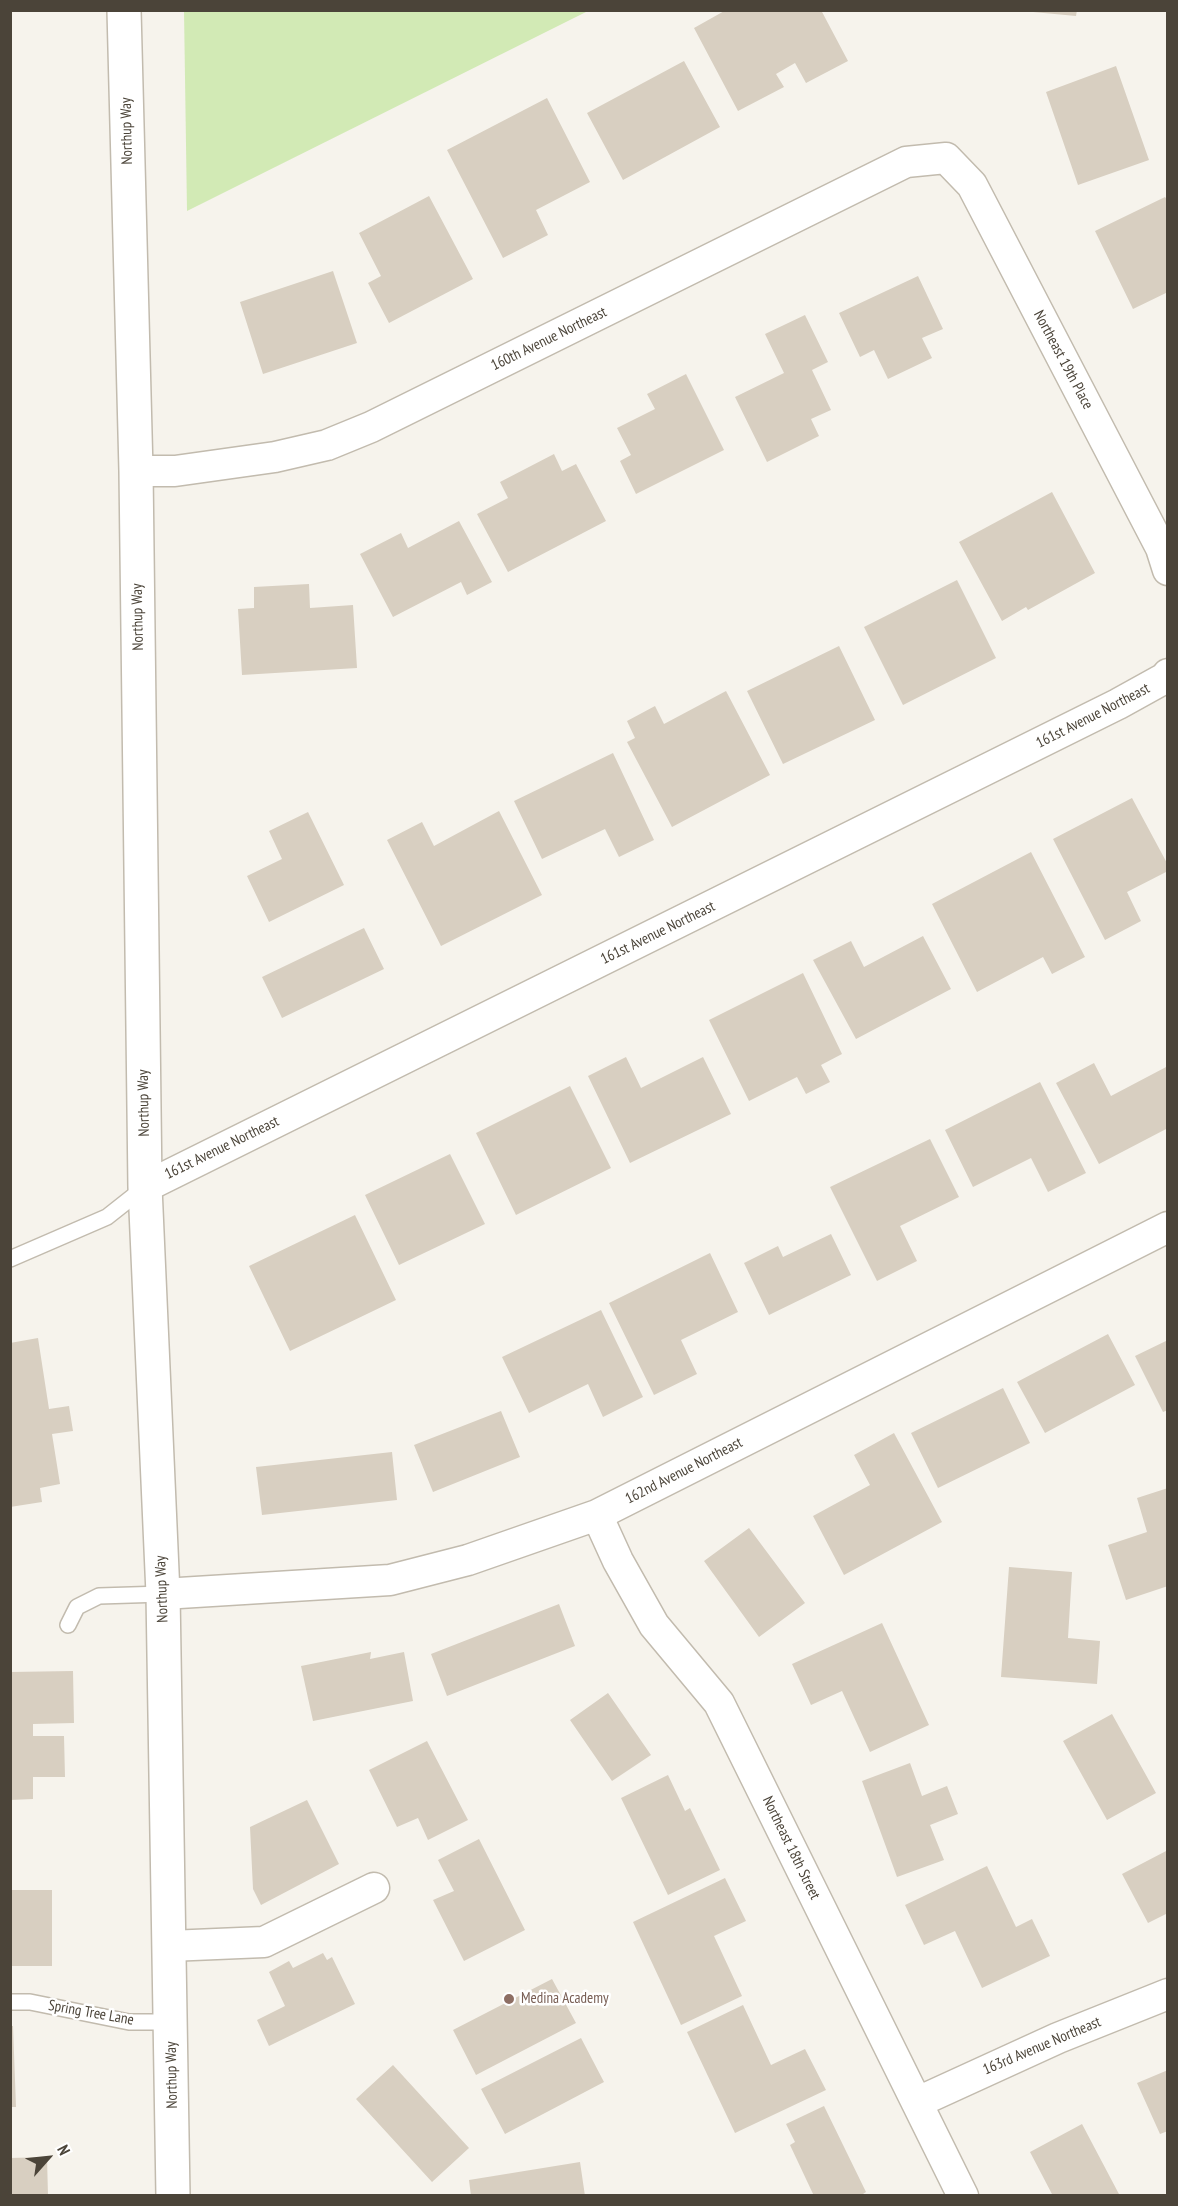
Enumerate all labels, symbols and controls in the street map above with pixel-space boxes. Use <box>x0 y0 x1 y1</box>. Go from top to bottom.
street label: Northup Way <box>117 97 137 165</box>
street label: 160th Avenue Northeast <box>488 303 610 375</box>
street label: Northeast 19th Place <box>1029 308 1097 412</box>
street label: Northup Way <box>128 583 148 651</box>
street label: 161st Avenue Northeast <box>1033 680 1153 752</box>
street label: 161st Avenue Northeast <box>598 898 718 968</box>
street label: Northup Way <box>134 1069 154 1137</box>
street label: 161st Avenue Northeast <box>162 1113 282 1183</box>
street label: 162nd Avenue Northeast <box>623 1434 745 1508</box>
street label: Northup Way <box>152 1555 172 1623</box>
street label: Northeast 18th Street <box>758 1793 824 1903</box>
place label: Medina Academy <box>521 1990 609 2008</box>
marker: Medina Academy <box>502 1992 516 2006</box>
street label: Spring Tree Lane <box>47 1997 135 2029</box>
street label: 163rd Avenue Northeast <box>980 2013 1104 2079</box>
street label: Northup Way <box>162 2041 182 2109</box>
north arrow <box>18 2128 78 2188</box>
text: N <box>53 2141 75 2158</box>

